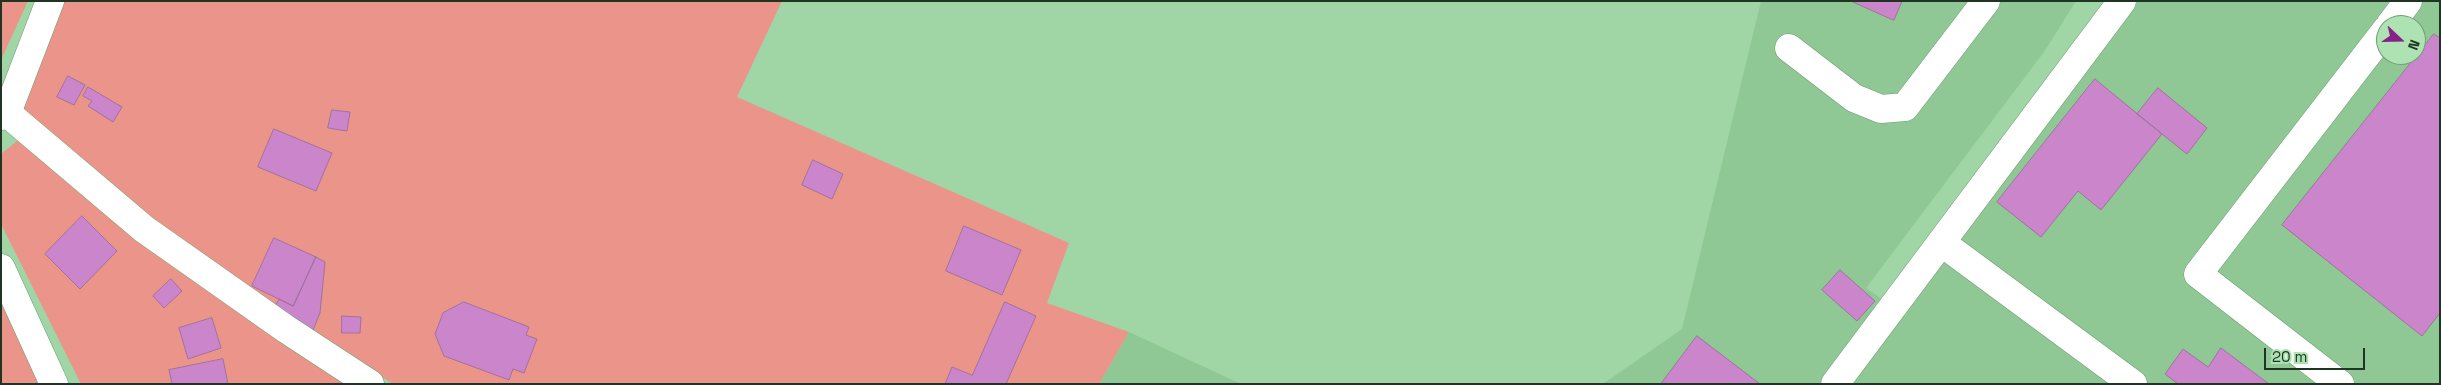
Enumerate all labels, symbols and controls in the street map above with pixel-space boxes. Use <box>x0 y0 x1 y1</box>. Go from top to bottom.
north arrow <box>2376 15 2426 65</box>
text: N <box>2404 37 2424 53</box>
scale bar <box>2266 338 2367 370</box>
text: 20 m <box>2272 347 2307 366</box>

